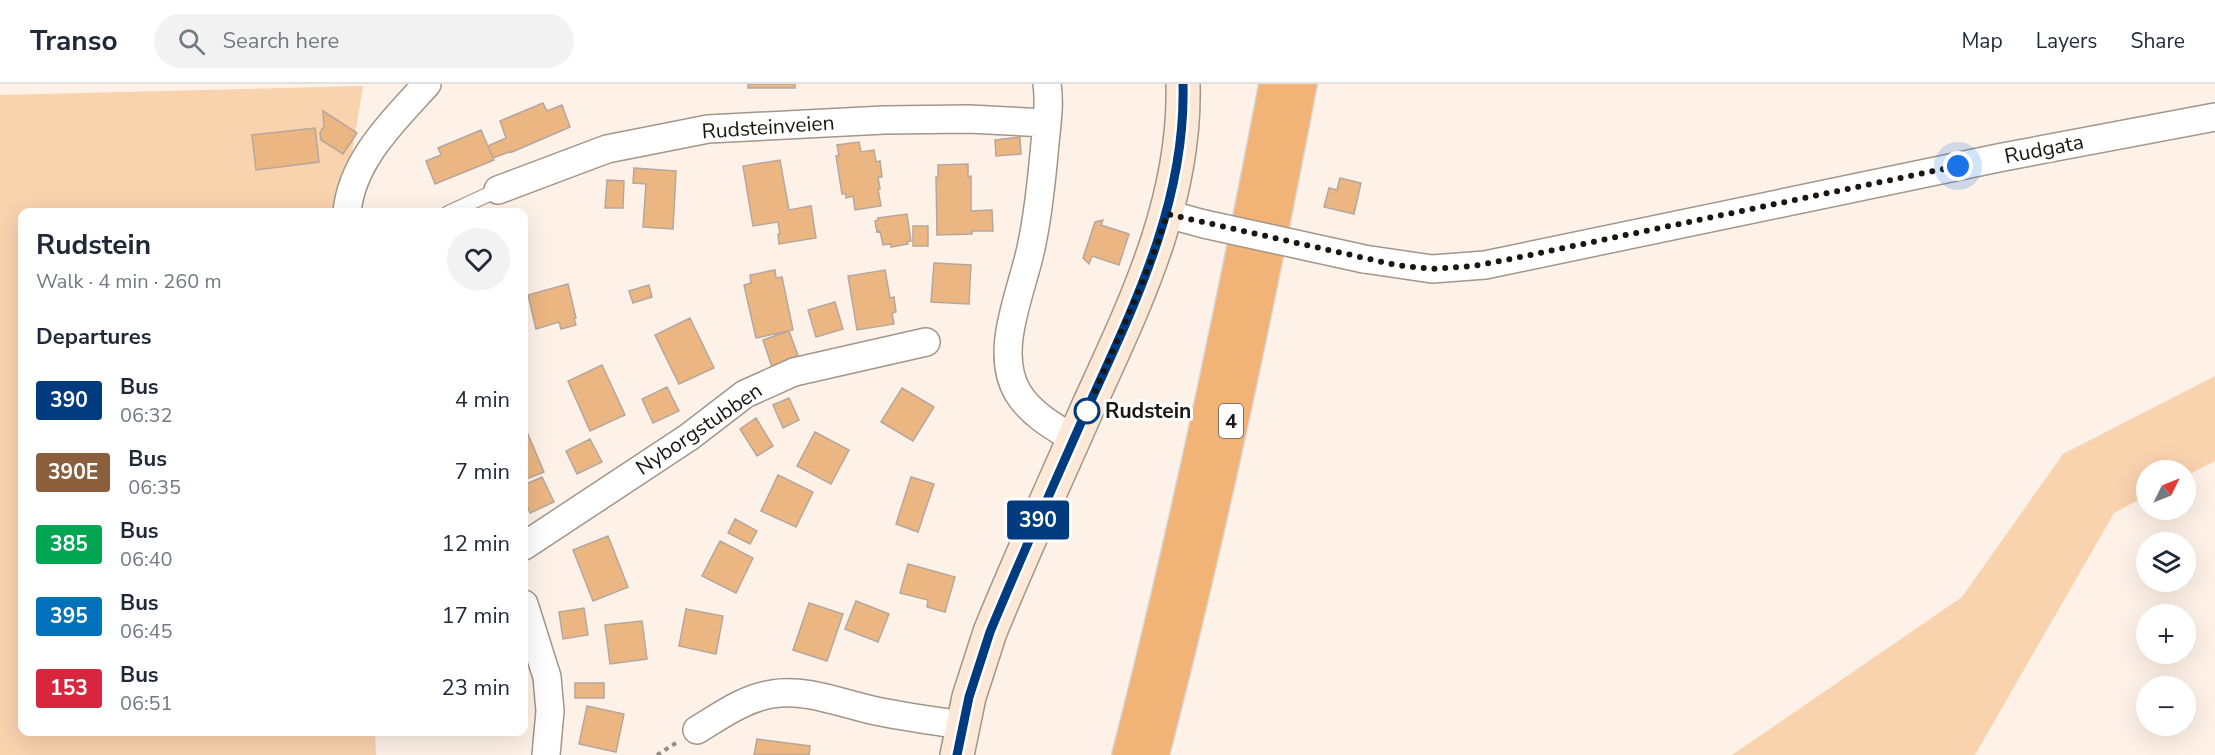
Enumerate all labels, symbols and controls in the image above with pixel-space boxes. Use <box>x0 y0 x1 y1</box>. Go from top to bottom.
search box <box>154 14 574 68</box>
text: Transo <box>30 22 118 60</box>
icon: search <box>175 25 208 58</box>
text: Search here <box>223 26 339 56</box>
text: Map <box>1961 27 2003 55</box>
text: Layers <box>2036 27 2097 55</box>
text: Share <box>2130 27 2185 55</box>
street label: Rudsteinveien <box>701 108 835 146</box>
street label: Rudgata <box>2002 128 2086 170</box>
your location <box>1943 151 1973 181</box>
text: Rudstein <box>36 226 151 264</box>
button: heart <box>447 228 510 291</box>
text: Walk · 4 min · 260 m <box>36 268 222 295</box>
text: Departures <box>36 322 151 352</box>
text: Bus <box>120 372 159 402</box>
street label: Nyborgstubben <box>630 376 768 482</box>
text: 4 min <box>455 385 510 415</box>
text: 390 <box>50 386 88 414</box>
place label: Rudstein <box>1105 397 1191 425</box>
marker: Rudstein <box>1074 398 1100 424</box>
text: 06:32 <box>120 402 173 429</box>
road number: 4 <box>1219 404 1243 438</box>
text: Bus <box>128 444 167 474</box>
text: 7 min <box>455 457 510 487</box>
text: 390E <box>48 458 98 486</box>
north arrow <box>2136 460 2196 520</box>
map controls <box>2136 460 2196 736</box>
text: 06:35 <box>128 474 181 501</box>
line badge: 390 <box>1004 500 1072 540</box>
text: 390 <box>1019 506 1057 534</box>
text: Bus <box>120 516 159 546</box>
text: 12 min <box>442 529 510 559</box>
text: 385 <box>50 530 88 558</box>
button: layers <box>2136 532 2196 592</box>
text: 06:40 <box>120 546 173 573</box>
text: Bus <box>120 588 159 618</box>
text: 17 min <box>442 601 510 631</box>
text: 395 <box>50 602 88 630</box>
button: + <box>2136 604 2196 664</box>
text: 06:45 <box>120 618 173 645</box>
text: Bus <box>120 660 159 690</box>
text: 23 min <box>442 673 510 703</box>
text: 153 <box>50 674 88 702</box>
button: − <box>2136 676 2196 736</box>
text: 06:51 <box>120 690 173 717</box>

